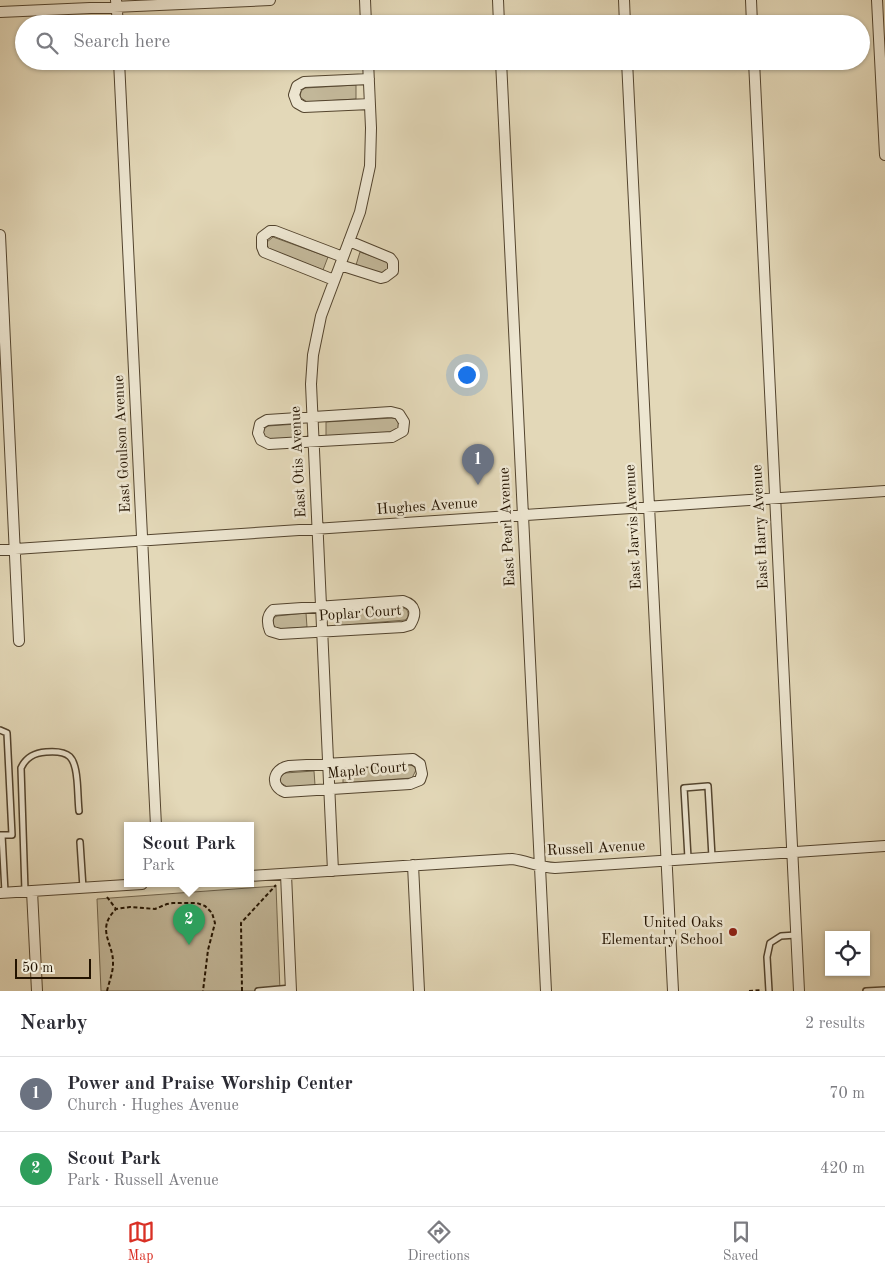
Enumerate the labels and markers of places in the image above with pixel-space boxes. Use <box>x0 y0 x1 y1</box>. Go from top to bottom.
pin: 1 <box>462 444 494 485</box>
pin: 2 <box>173 904 205 945</box>
place label: United Oaks Elementary School <box>601 916 723 948</box>
marker: United Oaks Elementary School <box>727 926 739 938</box>

